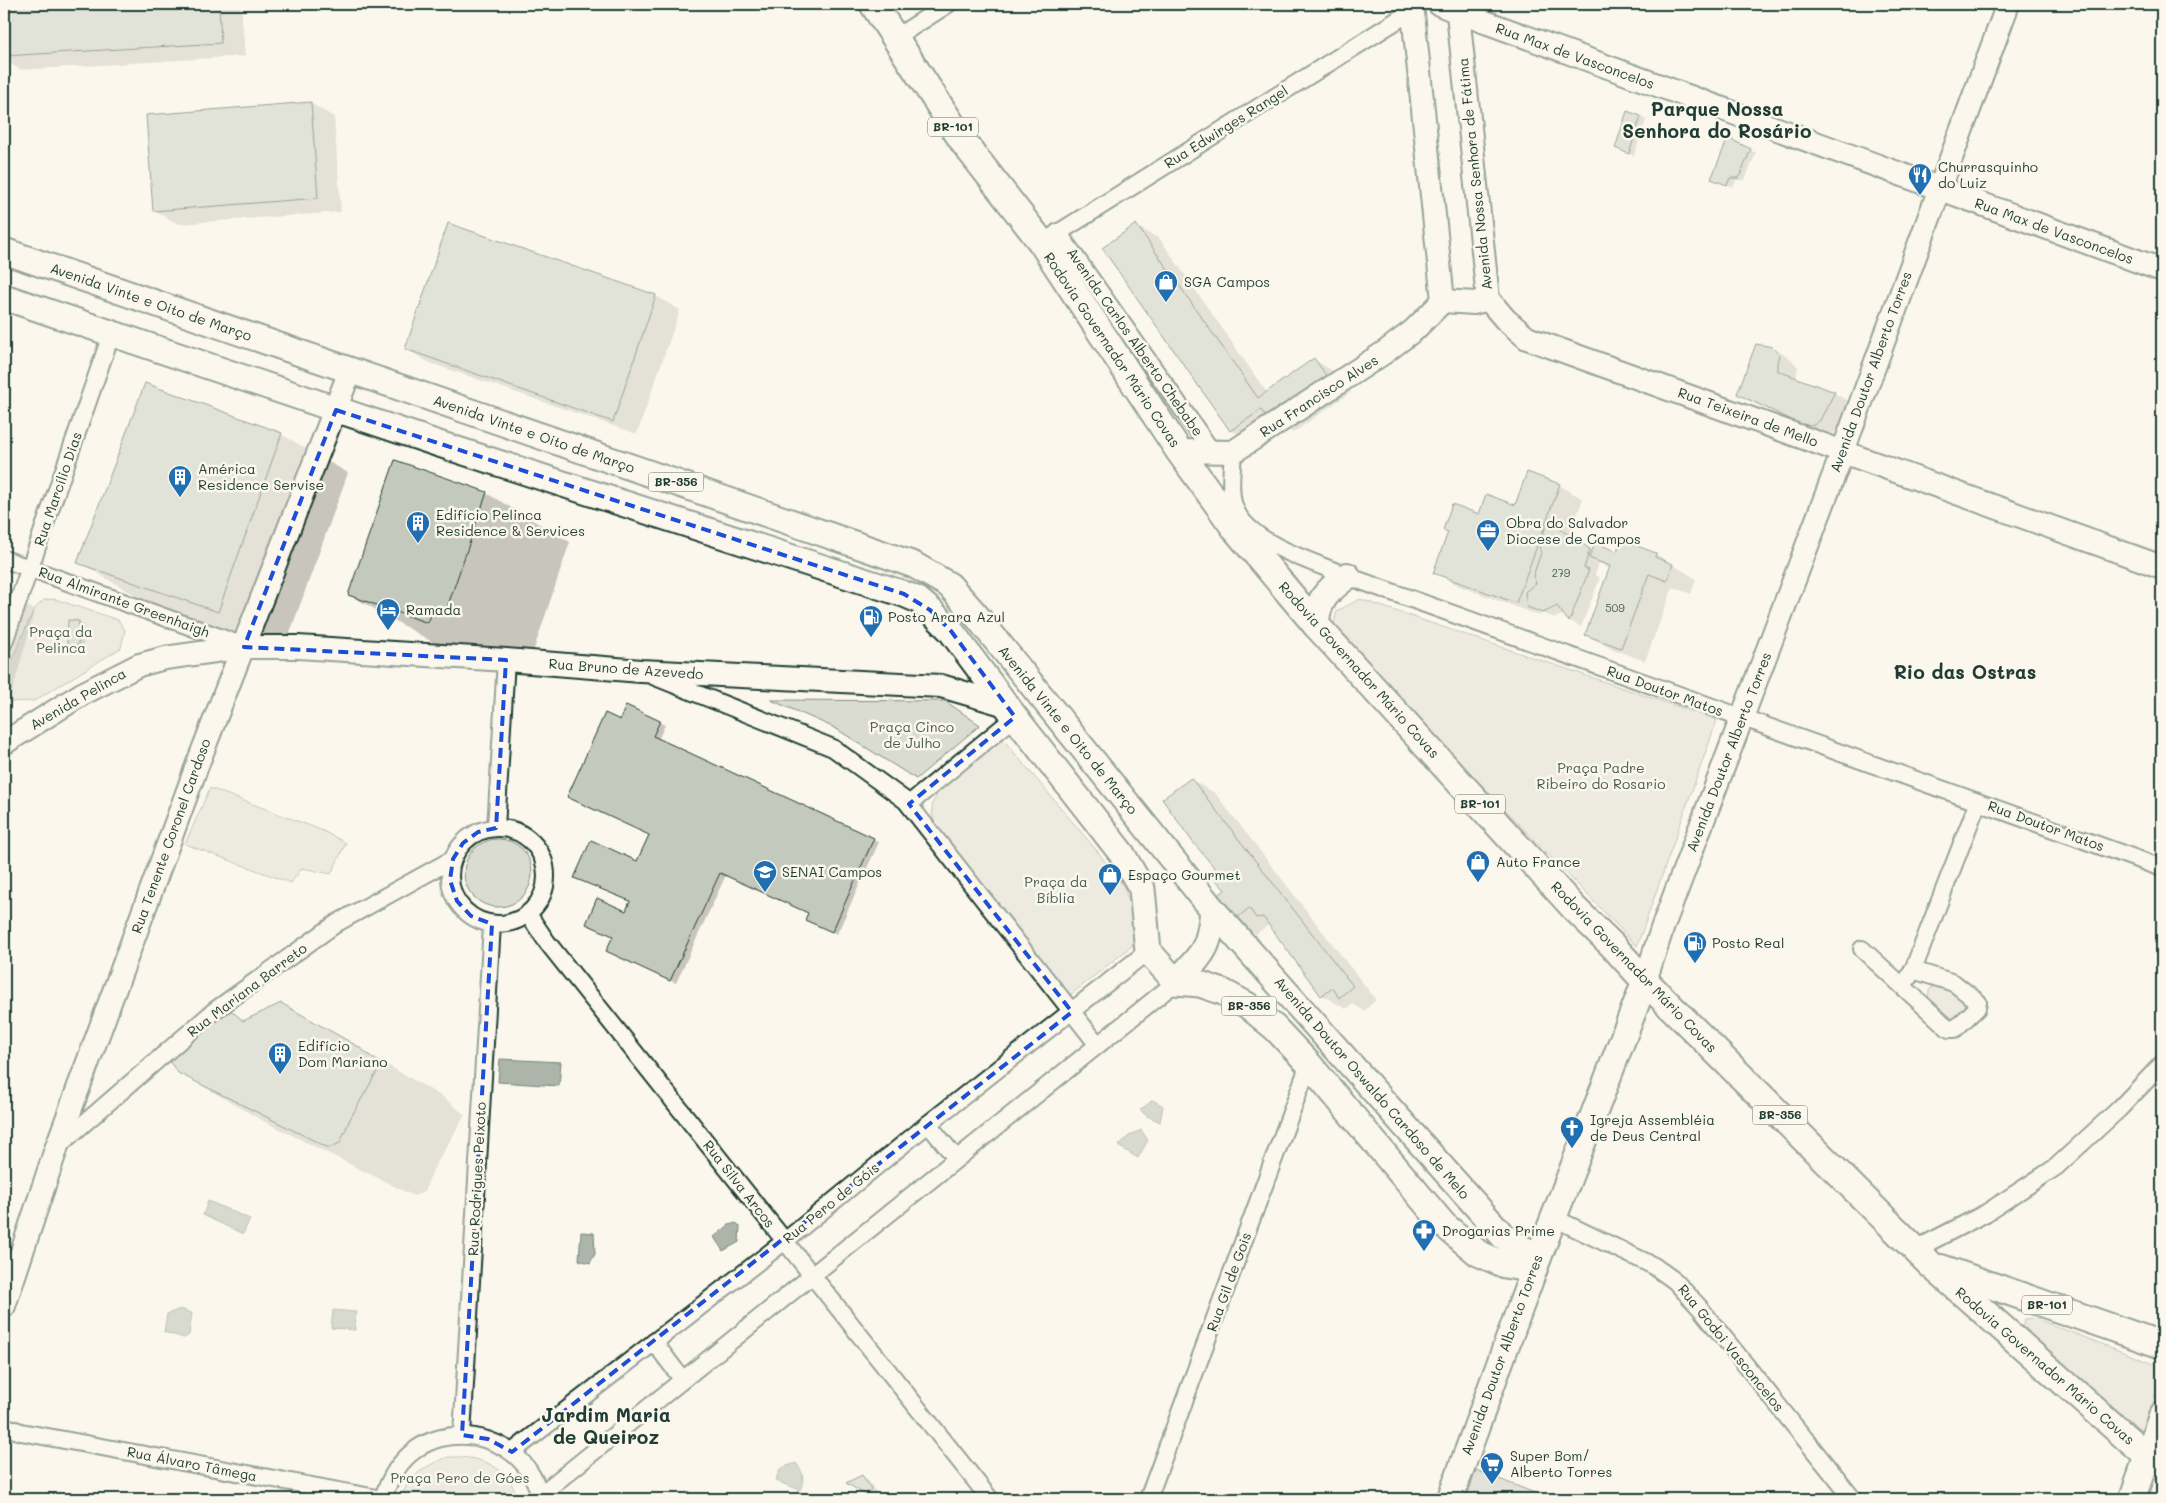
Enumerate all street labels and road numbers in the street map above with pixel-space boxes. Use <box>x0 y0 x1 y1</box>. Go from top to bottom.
street label: Rua Max de Vasconcelos <box>1493 18 1657 93</box>
street label: Avenida Nossa Senhora de Fátima <box>1453 57 1496 291</box>
street label: Rua Edwirges Rangel <box>1160 81 1291 172</box>
road number: BR-101 <box>928 118 978 136</box>
street label: Rua Max de Vasconcelos <box>1972 193 2136 268</box>
street label: Avenida Carlos Alberto Chebabe <box>1063 244 1208 440</box>
street label: Rodovia Governador Mário Covas <box>1040 248 1185 451</box>
street label: Avenida Vinte e Oito de Março <box>48 258 254 345</box>
street label: Avenida Doutor Alberto Torres <box>1825 269 1916 475</box>
street label: Rua Francisco Alves <box>1256 350 1382 441</box>
street label: Rua Teixeira de Mello <box>1675 382 1821 451</box>
street label: Avenida Vinte e Oito de Março <box>431 390 637 477</box>
street label: Rua Marcílio Dias <box>29 429 86 548</box>
road number: BR-356 <box>648 472 704 492</box>
street label: Rua Almirante Greenhaigh <box>36 562 212 641</box>
street label: Rodovia Governador Mário Covas <box>1275 577 1444 762</box>
street label: Avenida Vinte e Oito de Março <box>994 641 1142 818</box>
street label: Avenida Doutor Alberto Torres <box>1682 649 1775 854</box>
street label: Rua Bruno de Azevedo <box>548 654 704 683</box>
street label: Rua Doutor Matos <box>1604 661 1726 720</box>
street label: Avenida Pelinca <box>26 663 129 734</box>
street label: Rua Tenente Coronel Cardoso <box>126 736 215 936</box>
road number: BR-101 <box>1455 794 1505 814</box>
street label: Rua Doutor Matos <box>1985 796 2107 855</box>
street label: Rodovia Governador Mário Covas <box>1547 877 1722 1057</box>
street label: Rua Mariana Barreto <box>183 938 310 1041</box>
street label: Avenida Doutor Oswaldo Cardoso de Melo <box>1270 972 1474 1203</box>
road number: BR-356 <box>1222 996 1276 1016</box>
street label: Rua Rodrigues Peixoto <box>463 1101 490 1257</box>
road number: BR-356 <box>1752 1106 1808 1124</box>
street label: Rua Silva Arcos <box>699 1136 780 1231</box>
street label: Rua Pero de Góis <box>779 1158 883 1247</box>
street label: Rua Gil de Gois <box>1202 1230 1255 1334</box>
street label: Avenida Doutor Alberto Torres <box>1456 1252 1547 1458</box>
street label: Rua Godoi Vasconcelos <box>1674 1280 1789 1415</box>
street label: Rodovia Governador Mário Covas <box>1952 1283 2139 1449</box>
road number: BR-101 <box>2022 1296 2072 1314</box>
street label: Rua Álvaro Tâmega <box>125 1442 259 1485</box>

